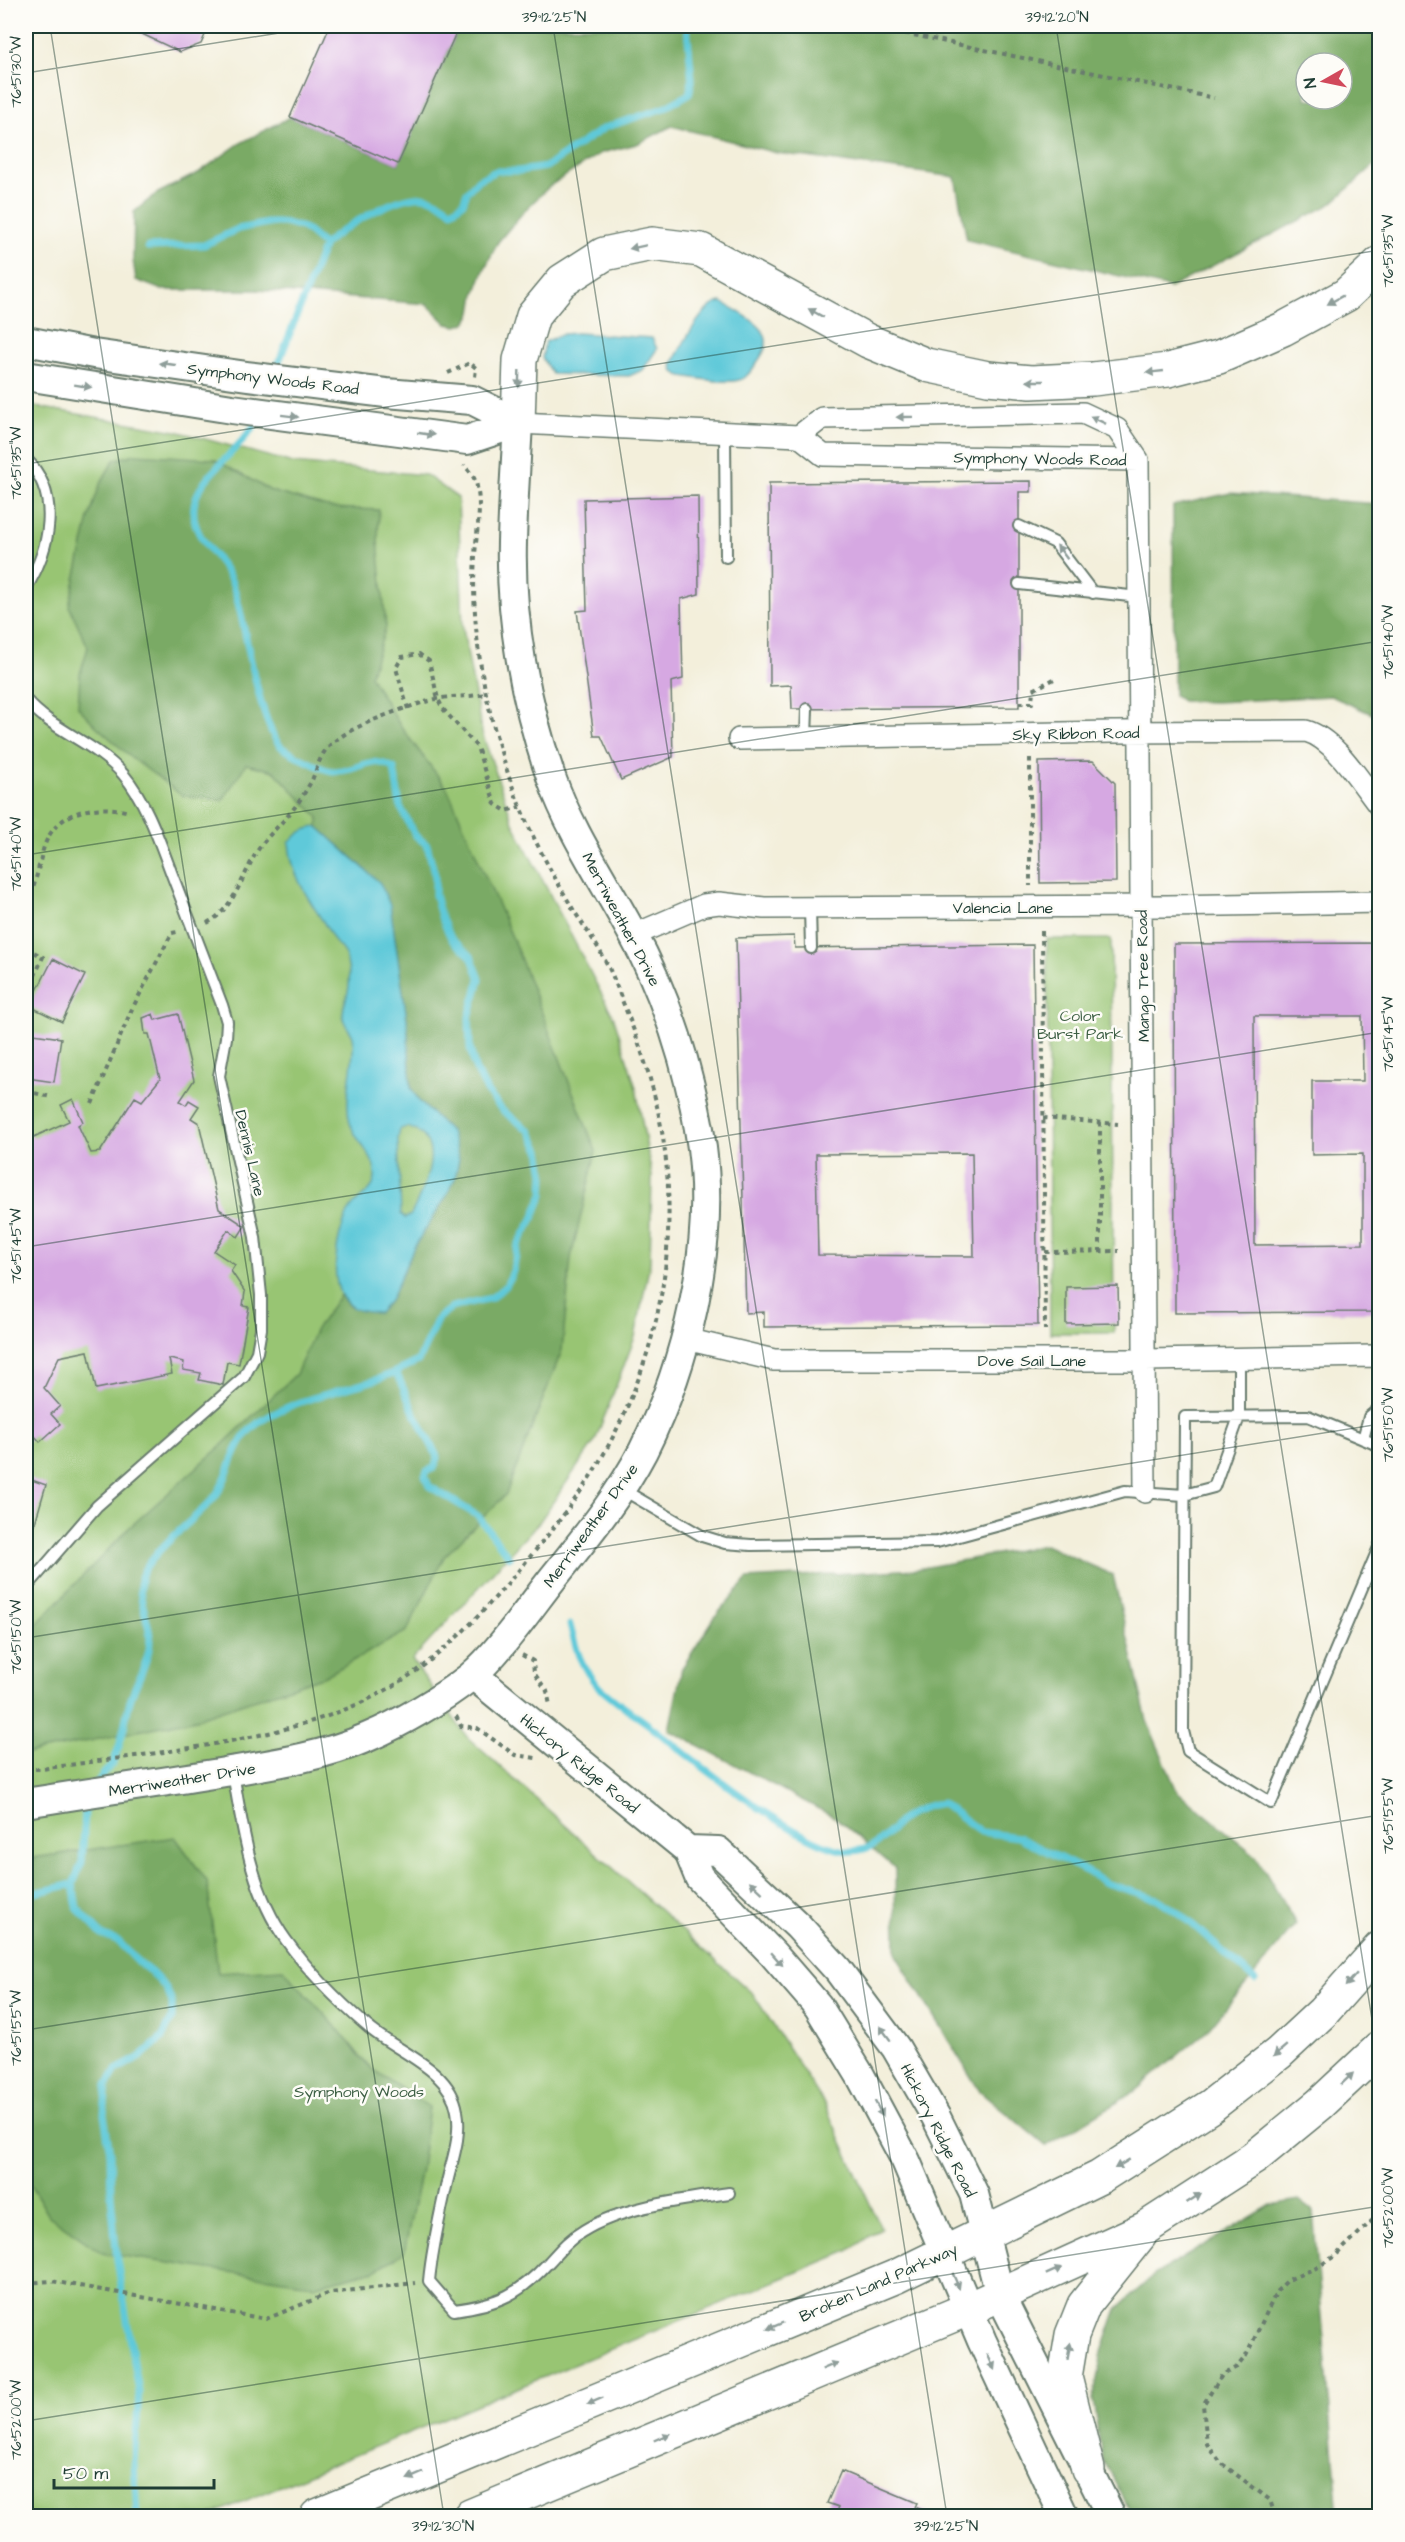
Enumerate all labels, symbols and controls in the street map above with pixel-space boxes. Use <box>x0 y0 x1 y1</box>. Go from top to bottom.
text: 39°12'25"N <box>522 7 586 28</box>
text: 39°12'20"N <box>1025 7 1089 28</box>
text: 76°51'30"W <box>6 36 27 108</box>
north arrow <box>1294 51 1354 111</box>
text: N <box>1299 77 1322 90</box>
text: 76°51'35"W <box>1378 215 1399 287</box>
one-way arrow <box>628 243 647 252</box>
one-way arrow <box>1327 295 1343 306</box>
one-way arrow <box>808 308 825 318</box>
street label: Symphony Woods Road <box>186 358 360 401</box>
one-way arrow <box>159 360 178 369</box>
one-way arrow <box>1145 367 1164 377</box>
one-way arrow <box>514 370 524 389</box>
one-way arrow <box>1025 376 1044 386</box>
one-way arrow <box>74 382 93 391</box>
one-way arrow <box>281 412 300 421</box>
one-way arrow <box>895 412 914 421</box>
one-way arrow <box>1089 415 1106 424</box>
text: 76°51'35"W <box>6 427 27 499</box>
one-way arrow <box>416 430 435 439</box>
street label: Symphony Woods Road <box>953 446 1127 473</box>
one-way arrow <box>1056 544 1068 560</box>
text: 76°51'40"W <box>1378 605 1399 679</box>
street label: Sky Ribbon Road <box>1012 722 1140 747</box>
text: 76°51'40"W <box>6 817 27 891</box>
street label: Merriweather Drive <box>577 849 666 991</box>
street label: Valencia Lane <box>953 897 1054 919</box>
street label: Mango Tree Road <box>1131 910 1156 1042</box>
text: 76°51'45"W <box>1378 996 1399 1072</box>
park label: Color Burst Park <box>1037 1005 1123 1045</box>
street label: Dennis Lane <box>229 1108 271 1199</box>
text: 76°51'45"W <box>6 1208 27 1284</box>
street label: Dove Sail Lane <box>978 1350 1087 1372</box>
text: 76°51'50"W <box>1378 1388 1399 1462</box>
street label: Merriweather Drive <box>538 1459 644 1592</box>
text: 76°51'50"W <box>6 1600 27 1674</box>
street label: Hickory Ridge Road <box>515 1709 643 1819</box>
street label: Merriweather Drive <box>107 1757 258 1802</box>
text: 76°51'55"W <box>1378 1778 1399 1854</box>
one-way arrow <box>749 1881 764 1894</box>
one-way arrow <box>771 1951 784 1967</box>
one-way arrow <box>1345 1972 1358 1988</box>
text: 76°51'55"W <box>6 1990 27 2066</box>
one-way arrow <box>879 2025 891 2041</box>
one-way arrow <box>1273 2044 1288 2057</box>
street label: Hickory Ridge Road <box>894 2060 981 2201</box>
one-way arrow <box>1340 2072 1354 2086</box>
park label: Symphony Woods <box>294 2081 424 2104</box>
one-way arrow <box>874 2101 884 2118</box>
one-way arrow <box>1113 2159 1130 2169</box>
text: 76°52'00"W <box>1378 2168 1399 2248</box>
one-way arrow <box>1185 2192 1201 2204</box>
street label: Broken Land Parkway <box>796 2238 961 2329</box>
one-way arrow <box>1045 2266 1063 2276</box>
one-way arrow <box>952 2272 961 2290</box>
one-way arrow <box>766 2321 784 2331</box>
one-way arrow <box>1065 2341 1074 2360</box>
one-way arrow <box>987 2354 996 2371</box>
one-way arrow <box>822 2361 840 2371</box>
text: 76°52'00"W <box>6 2380 27 2460</box>
one-way arrow <box>586 2397 604 2406</box>
one-way arrow <box>653 2432 671 2442</box>
scale bar <box>54 2452 214 2490</box>
text: 50 m <box>63 2461 108 2486</box>
one-way arrow <box>406 2472 424 2481</box>
text: 39°12'30"N <box>412 2516 474 2537</box>
text: 39°12'25"N <box>914 2516 978 2537</box>

